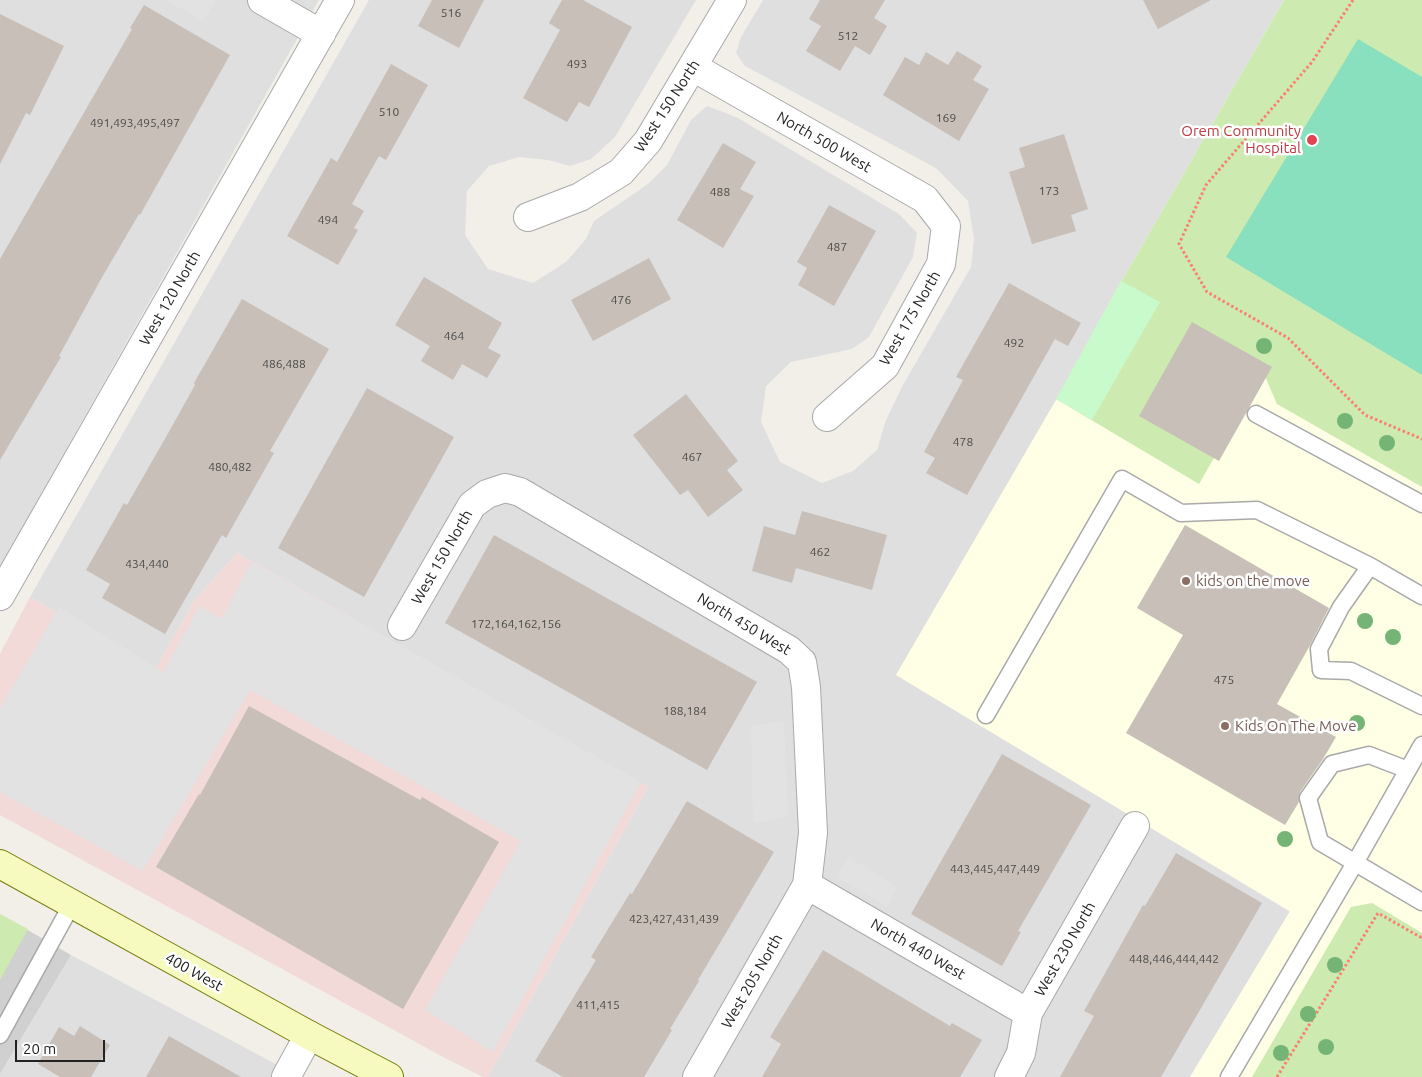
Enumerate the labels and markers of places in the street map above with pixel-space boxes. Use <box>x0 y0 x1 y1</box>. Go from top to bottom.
place label: Orem Community Hospital <box>1181 122 1301 157</box>
marker: Orem Community Hospital <box>1305 133 1319 147</box>
place label: kids on the move <box>1196 572 1310 590</box>
marker: kids on the move <box>1180 575 1192 587</box>
place label: Kids On The Move <box>1235 717 1356 735</box>
marker: Kids On The Move <box>1219 720 1231 732</box>

